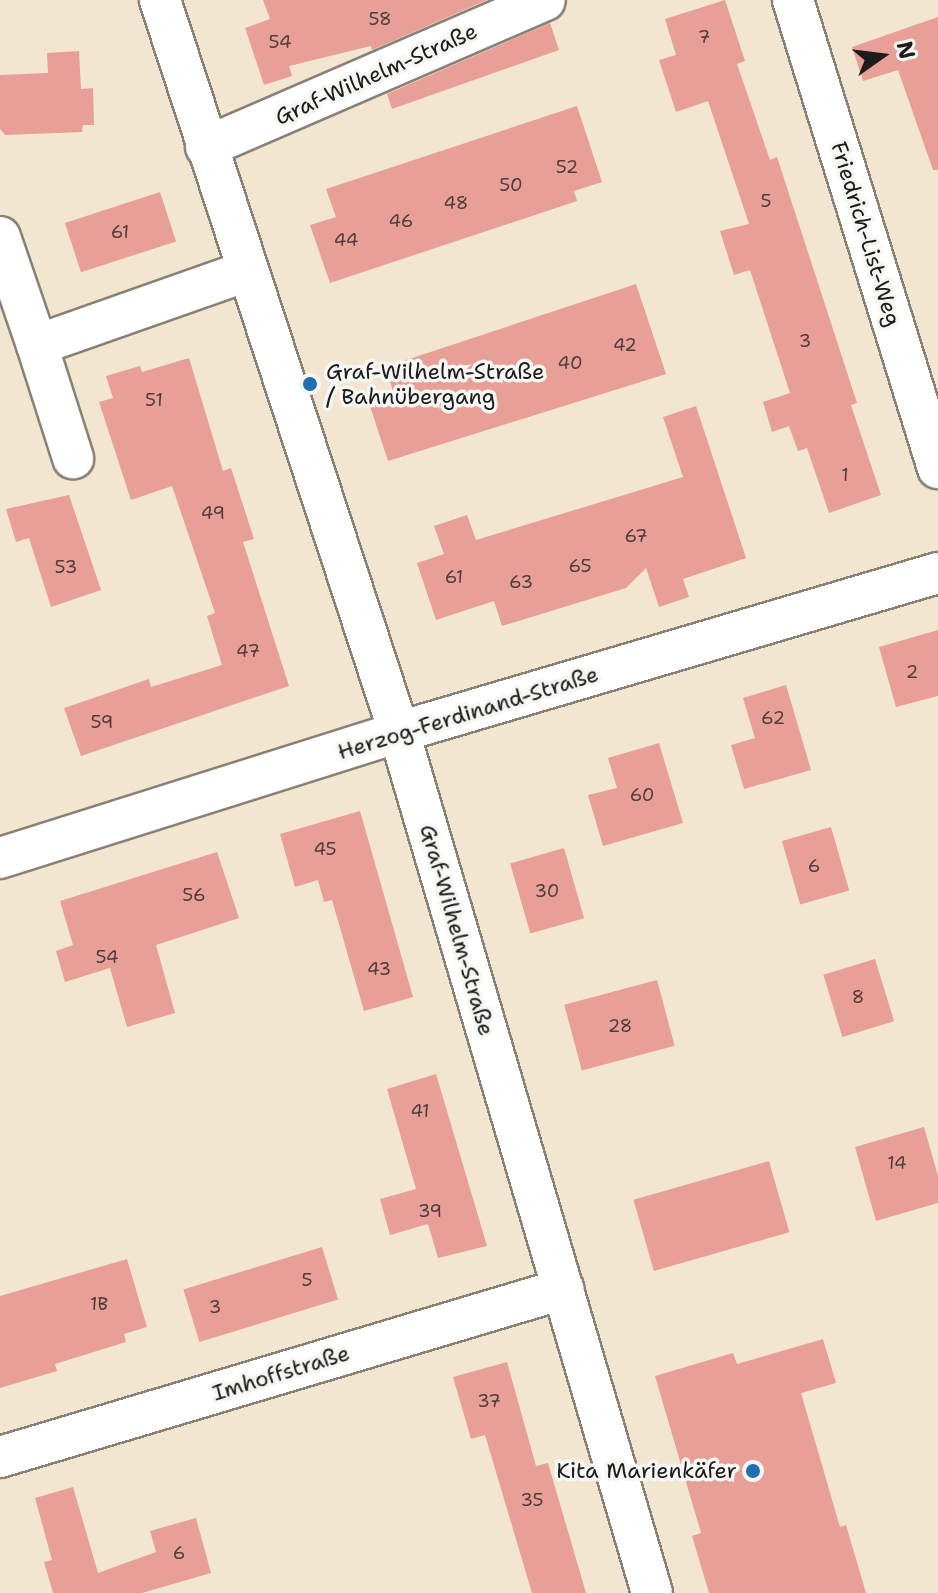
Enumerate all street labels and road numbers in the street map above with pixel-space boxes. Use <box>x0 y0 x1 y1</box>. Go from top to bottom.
street label: Graf-Wilhelm-Straße <box>271 17 481 131</box>
street label: Friedrich-List-Weg <box>825 139 907 329</box>
street label: Herzog-Ferdinand-Straße <box>334 661 602 765</box>
street label: Graf-Wilhelm-Straße <box>414 821 500 1039</box>
street label: Imhoffstraße <box>209 1340 353 1406</box>

